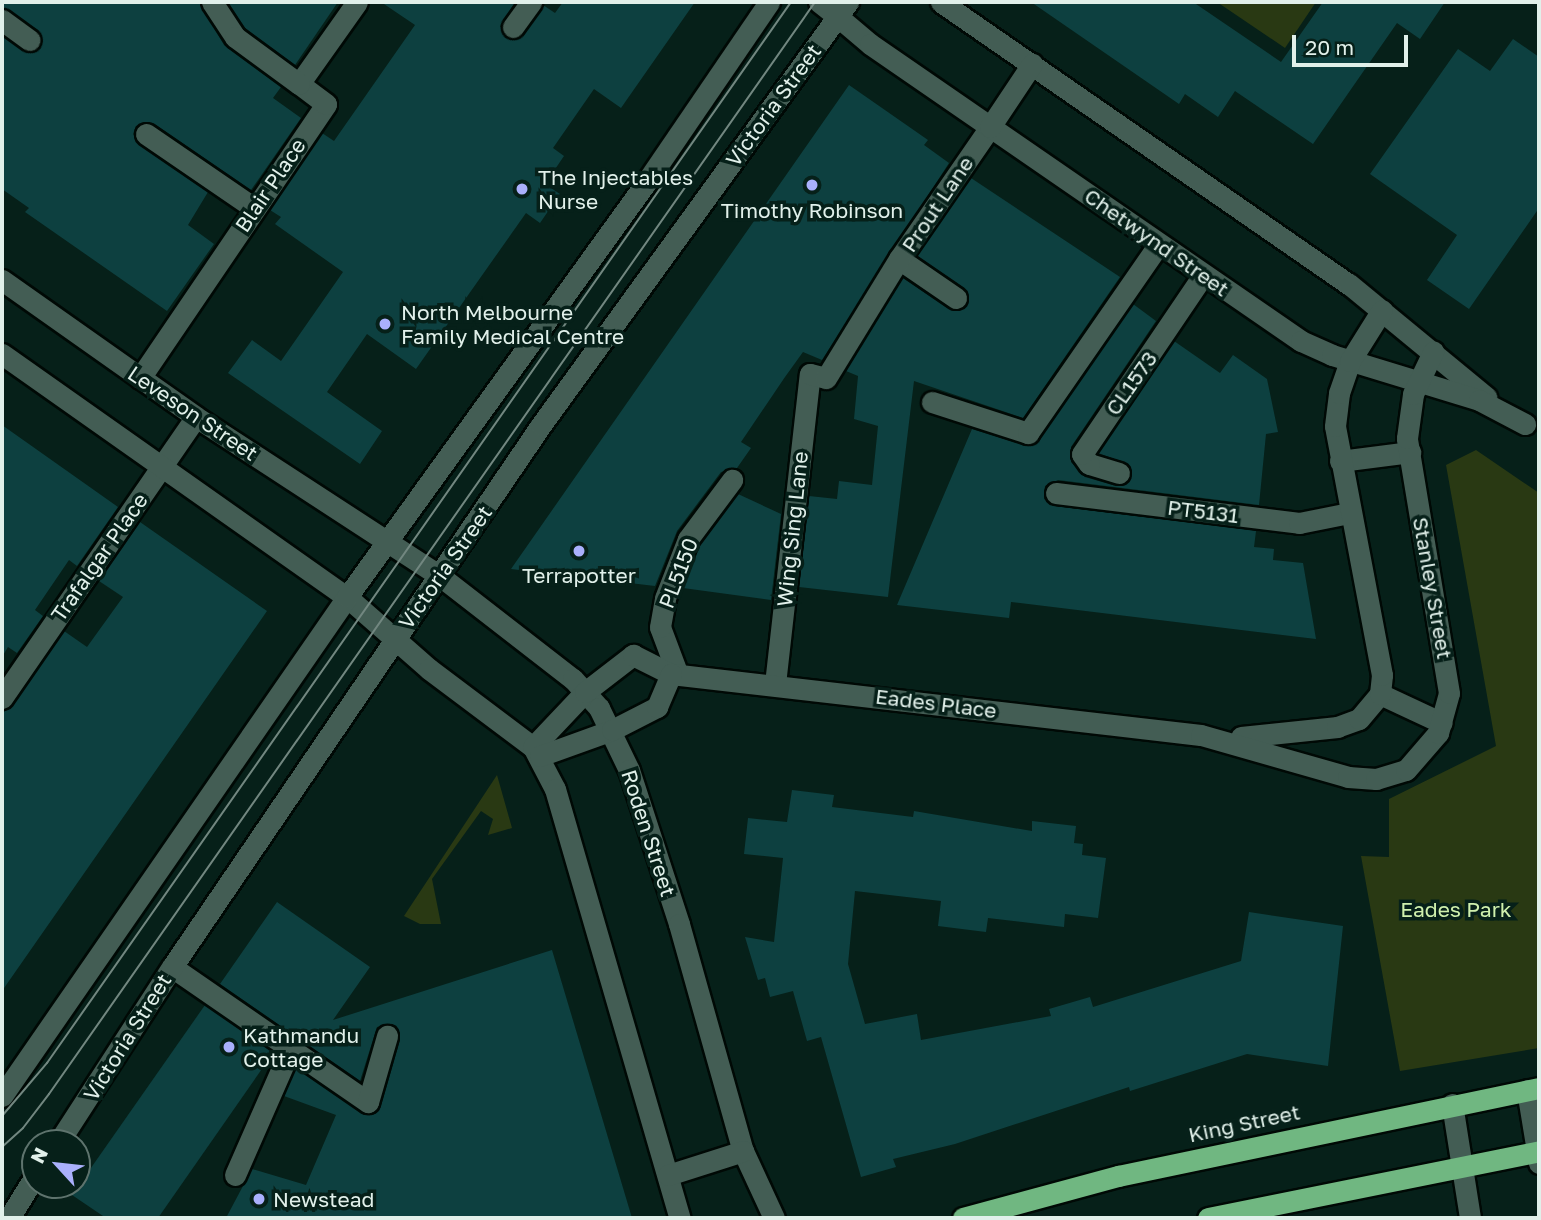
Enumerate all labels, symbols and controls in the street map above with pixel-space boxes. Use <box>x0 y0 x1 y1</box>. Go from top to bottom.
scale bar <box>1296 21 1412 65</box>
text: 20 m <box>1305 34 1354 60</box>
street label: Victoria Street <box>720 39 826 171</box>
street label: Blair Place <box>229 133 311 237</box>
street label: Prout Lane <box>896 151 978 257</box>
place label: The Injectables Nurse <box>538 164 693 214</box>
marker: Timothy Robinson <box>802 175 822 195</box>
marker: The Injectables Nurse <box>512 179 532 199</box>
street label: Chetwynd Street <box>1080 183 1234 301</box>
place label: Timothy Robinson <box>721 197 903 223</box>
place label: North Melbourne Family Medical Centre <box>401 299 624 349</box>
marker: North Melbourne Family Medical Centre <box>375 314 395 334</box>
street label: CL1573 <box>1100 346 1162 420</box>
street label: Leveson Street <box>123 360 263 466</box>
street label: Wing Sing Lane <box>771 450 813 608</box>
street label: Trafalgar Place <box>45 488 153 626</box>
street label: PT5131 <box>1166 494 1240 528</box>
street label: Victoria Street <box>393 500 497 634</box>
street label: Stanley Street <box>1408 515 1458 661</box>
street label: PL5150 <box>653 534 703 612</box>
marker: Terrapotter <box>571 543 587 559</box>
place label: Terrapotter <box>522 562 636 588</box>
street label: Eades Place <box>874 683 998 723</box>
street label: Roden Street <box>617 766 681 900</box>
park label: Eades Park <box>1400 896 1512 922</box>
street label: Victoria Street <box>78 969 176 1105</box>
place label: Kathmandu Cottage <box>243 1022 359 1072</box>
marker: Kathmandu Cottage <box>221 1039 237 1055</box>
street label: King Street <box>1186 1099 1302 1147</box>
north arrow <box>21 1129 91 1199</box>
text: N <box>25 1143 52 1167</box>
place label: Newstead <box>273 1186 374 1212</box>
marker: Newstead <box>251 1191 267 1207</box>

